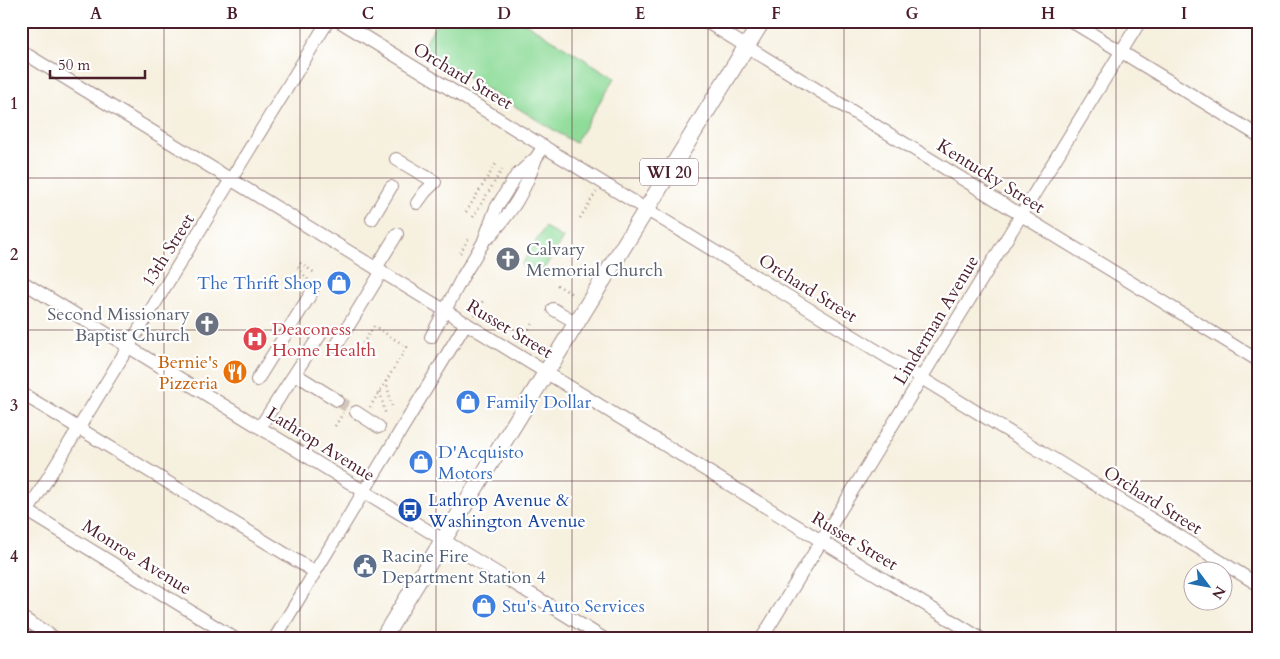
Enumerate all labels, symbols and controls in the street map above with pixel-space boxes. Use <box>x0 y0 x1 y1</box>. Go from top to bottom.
text: A <box>90 3 102 25</box>
text: B <box>226 3 238 25</box>
text: C <box>362 3 374 25</box>
text: D <box>497 3 511 25</box>
text: E <box>635 3 645 25</box>
text: F <box>771 3 781 25</box>
text: G <box>905 3 919 25</box>
text: H <box>1041 3 1055 25</box>
text: I <box>1181 3 1187 25</box>
street label: Orchard Street <box>408 37 518 116</box>
scale bar <box>50 48 145 80</box>
text: 50 m <box>58 55 90 75</box>
text: 1 <box>10 93 18 115</box>
street label: Kentucky Street <box>932 133 1050 220</box>
road number: WI 20 <box>640 158 698 186</box>
street label: 13th Street <box>136 209 201 292</box>
place label: Calvary Memorial Church <box>526 237 663 283</box>
text: 2 <box>10 244 18 266</box>
church icon: Calvary Memorial Church <box>495 246 521 272</box>
street label: Orchard Street <box>754 248 862 329</box>
street label: Linderman Avenue <box>888 251 985 390</box>
shop icon: The Thrift Shop <box>326 270 352 296</box>
place label: The Thrift Shop <box>197 271 322 296</box>
street label: Russet Street <box>462 294 558 365</box>
place label: Second Missionary Baptist Church <box>47 302 190 348</box>
church icon: Second Missionary Baptist Church <box>194 311 220 337</box>
place label: Deaconess Home Health <box>272 317 376 363</box>
hospital icon: Deaconess Home Health <box>242 326 268 352</box>
place label: Bernie's Pizzeria <box>157 350 218 396</box>
restaurant icon: Bernie's Pizzeria <box>222 359 248 385</box>
shop icon: Family Dollar <box>455 389 481 415</box>
place label: Family Dollar <box>486 390 592 415</box>
text: 3 <box>10 395 18 417</box>
street label: Lathrop Avenue <box>262 401 380 488</box>
place label: D'Acquisto Motors <box>438 440 524 486</box>
shop icon: D'Acquisto Motors <box>408 449 434 475</box>
street label: Orchard Street <box>1099 460 1207 541</box>
place label: Lathrop Avenue & Washington Avenue <box>427 488 586 534</box>
bus stop icon: Lathrop Avenue & Washington Avenue <box>397 497 423 523</box>
street label: Russet Street <box>807 506 903 577</box>
street label: Monroe Avenue <box>77 514 196 601</box>
place label: Racine Fire Department Station 4 <box>382 544 546 590</box>
text: 4 <box>10 546 18 568</box>
public building icon: Racine Fire Department Station 4 <box>352 553 378 579</box>
north arrow <box>1182 562 1232 612</box>
text: N <box>1207 582 1230 603</box>
shop icon: Stu's Auto Services <box>471 593 497 619</box>
place label: Stu's Auto Services <box>502 594 645 619</box>

